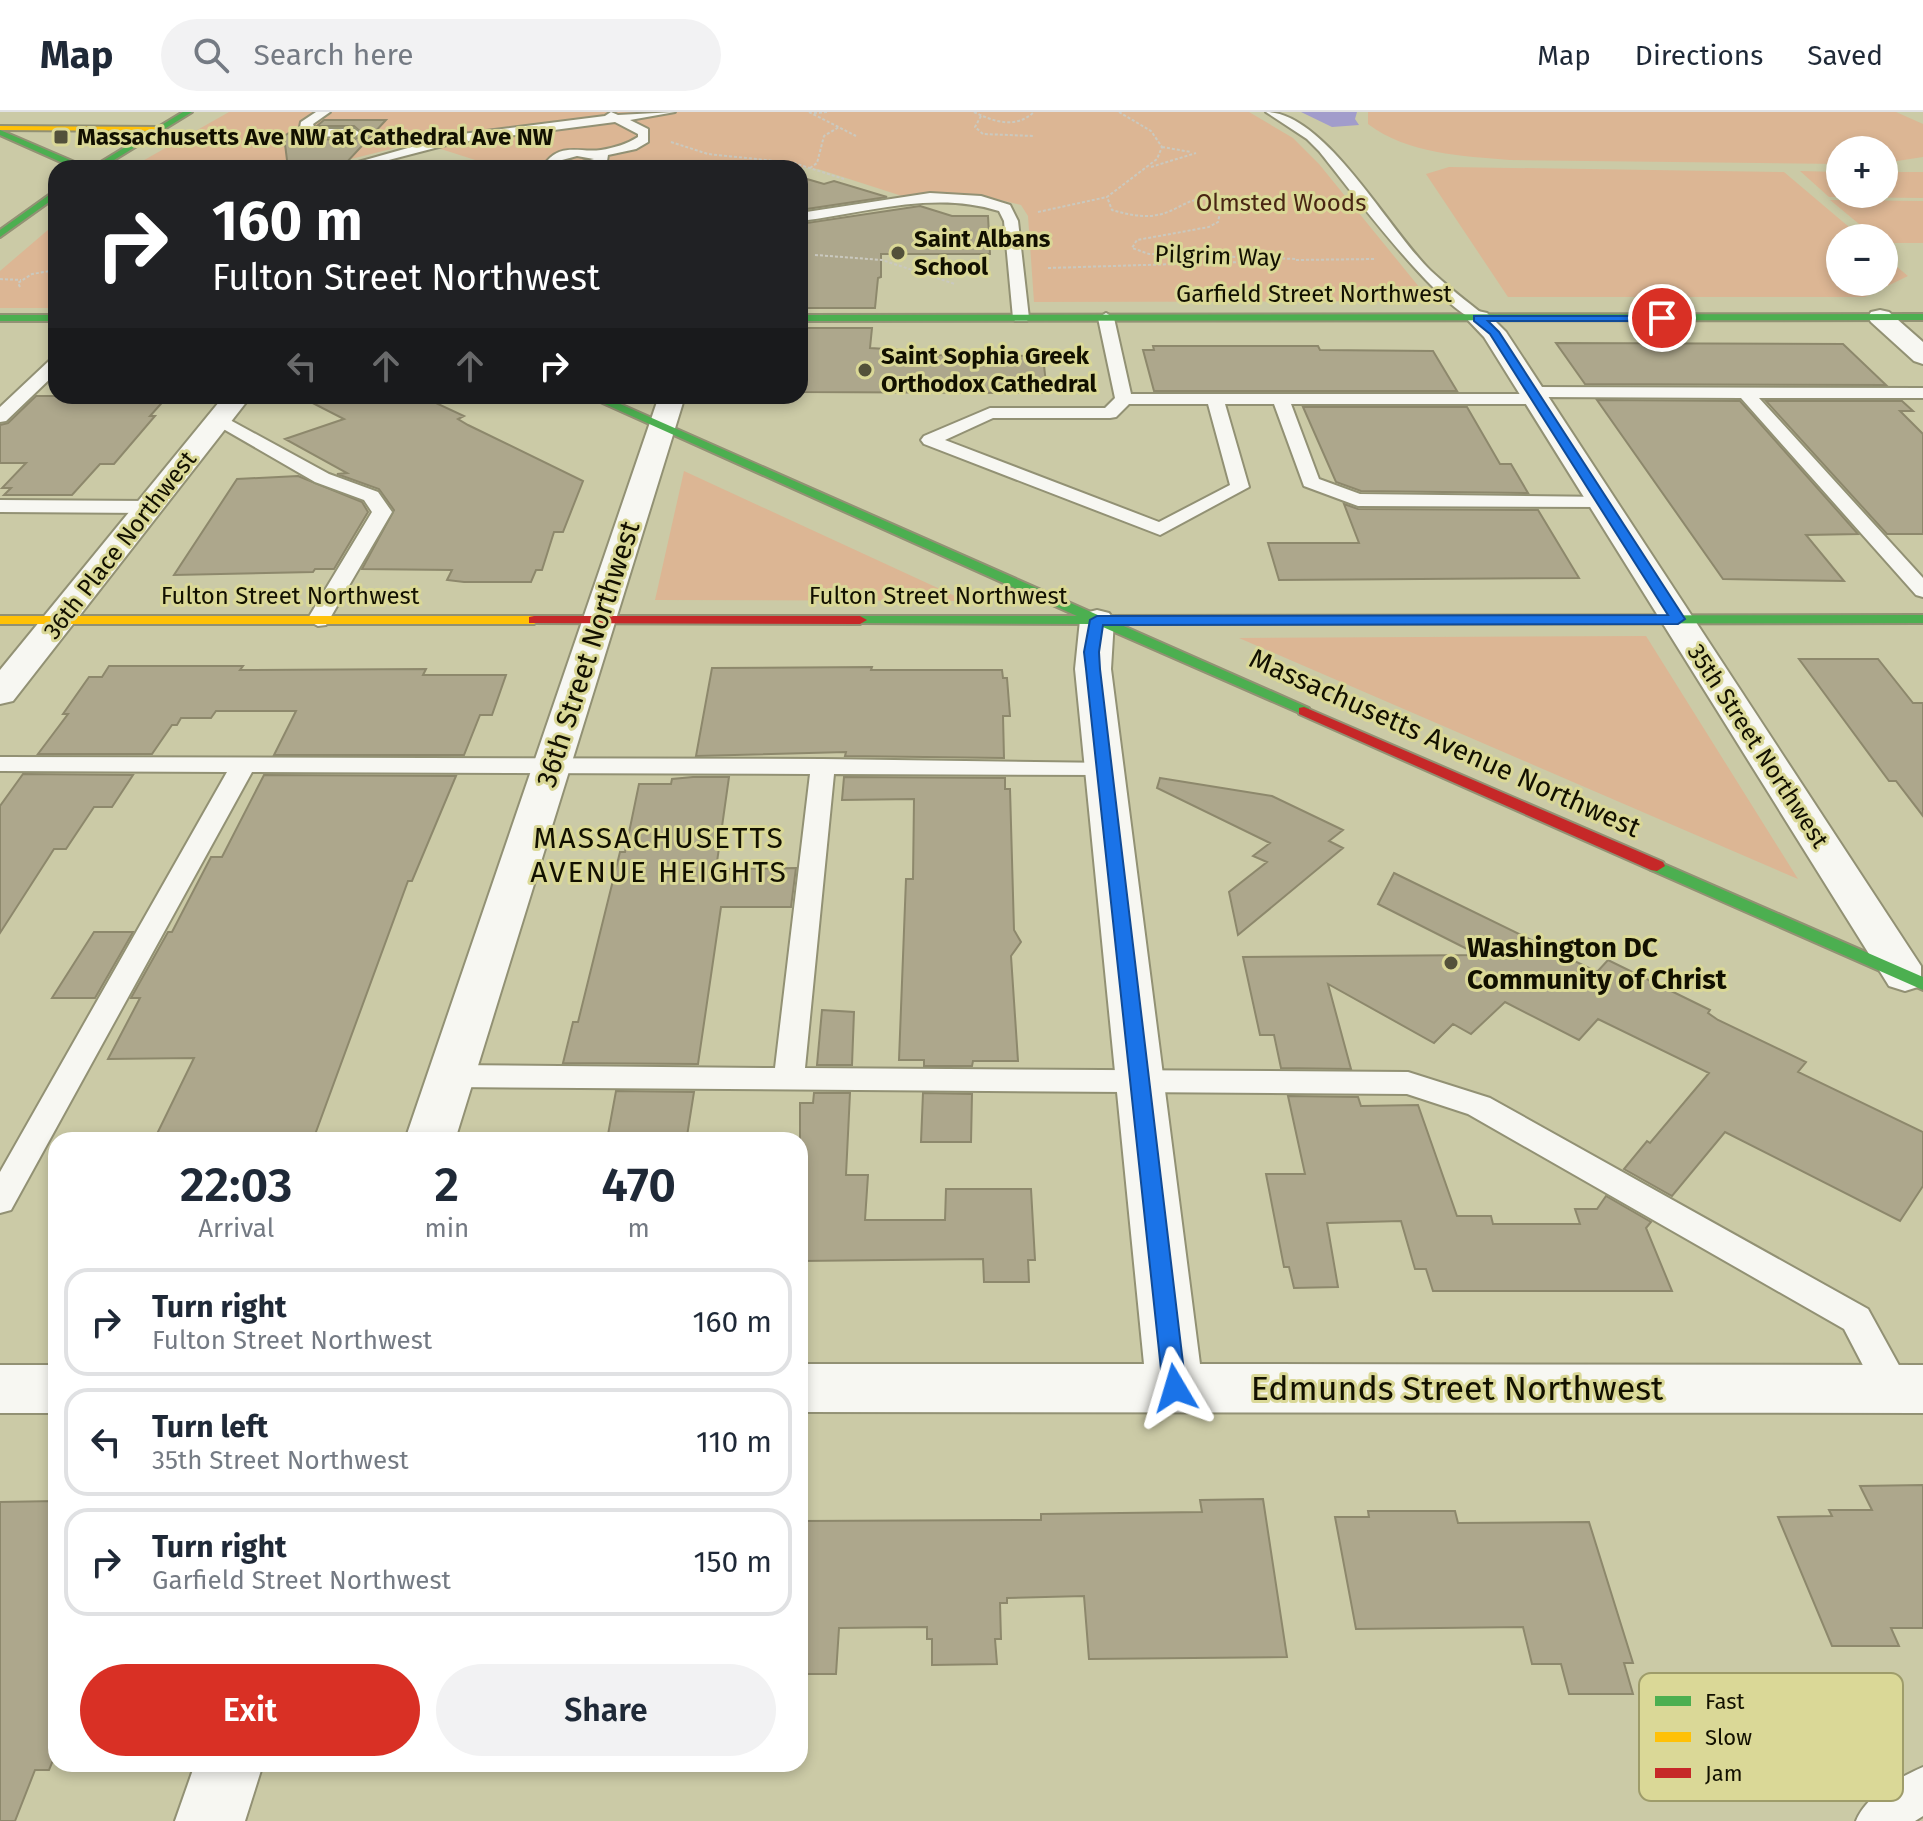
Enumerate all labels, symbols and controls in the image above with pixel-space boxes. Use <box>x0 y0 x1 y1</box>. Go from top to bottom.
search box <box>161 19 721 91</box>
text: Map <box>40 32 113 78</box>
icon: search <box>189 33 233 77</box>
text: Search here <box>253 37 414 73</box>
text: Map <box>1537 39 1591 72</box>
text: Directions <box>1635 39 1763 72</box>
text: Saved <box>1807 39 1883 72</box>
place label: Massachusetts Ave NW at Cathedral Ave NW <box>77 123 554 151</box>
marker: Massachusetts Ave NW at Cathedral Ave NW <box>52 128 70 146</box>
map controls <box>1826 136 1898 296</box>
button: + <box>1826 136 1898 208</box>
text: 160 m <box>212 188 363 255</box>
park label: Olmsted Woods <box>1196 189 1366 217</box>
icon: right <box>80 192 184 296</box>
button: − <box>1826 224 1898 296</box>
place label: Saint Albans School <box>914 225 1051 281</box>
street label: Pilgrim Way <box>1154 240 1282 272</box>
marker: Saint Albans School <box>889 244 907 262</box>
text: Fulton Street Northwest <box>212 256 600 300</box>
street label: Garfield Street Northwest <box>1176 280 1452 308</box>
pin <box>1628 284 1696 352</box>
icon: arrive <box>1640 296 1684 340</box>
place label: Saint Sophia Greek Orthodox Cathedral <box>881 342 1098 398</box>
icon: left <box>280 344 324 388</box>
icon: ahead <box>364 344 408 388</box>
icon: ahead <box>448 344 492 388</box>
icon: right <box>532 344 576 388</box>
marker: Saint Sophia Greek Orthodox Cathedral <box>856 361 874 379</box>
street label: 36th Place Northwest <box>38 445 202 644</box>
street label: 36th Street Northwest <box>529 516 647 791</box>
street label: Fulton Street Northwest <box>161 582 420 610</box>
street label: Fulton Street Northwest <box>809 582 1068 610</box>
street label: 35th Street Northwest <box>1682 639 1834 853</box>
street label: Massachusetts Avenue Northwest <box>1244 642 1646 845</box>
district label: MASSACHUSETTS AVENUE HEIGHTS <box>530 820 788 890</box>
place label: Washington DC Community of Christ <box>1467 931 1728 996</box>
marker: Washington DC Community of Christ <box>1442 954 1460 972</box>
text: 22:03 <box>180 1156 293 1214</box>
text: 2 <box>435 1156 459 1214</box>
text: 470 <box>601 1156 676 1214</box>
text: Arrival <box>198 1213 274 1244</box>
text: min <box>424 1213 469 1244</box>
text: m <box>628 1213 650 1244</box>
text: Turn right <box>152 1289 287 1325</box>
icon: right <box>84 1300 128 1344</box>
text: 160 m <box>693 1304 772 1340</box>
text: Fulton Street Northwest <box>152 1325 432 1356</box>
position arrow <box>1133 1346 1217 1430</box>
street label: Edmunds Street Northwest <box>1251 1368 1664 1409</box>
text: Turn left <box>152 1409 268 1445</box>
icon: left <box>84 1420 128 1464</box>
text: 110 m <box>696 1424 772 1460</box>
text: 35th Street Northwest <box>152 1445 409 1476</box>
text: Turn right <box>152 1529 287 1565</box>
icon: right <box>84 1540 128 1584</box>
text: 150 m <box>694 1544 772 1580</box>
text: Garfield Street Northwest <box>152 1565 451 1596</box>
button: Exit <box>80 1664 420 1756</box>
button: Share <box>436 1664 776 1756</box>
legend <box>1639 1673 1903 1801</box>
text: Fast <box>1705 1688 1745 1715</box>
text: Slow <box>1705 1724 1752 1751</box>
text: Jam <box>1705 1760 1743 1787</box>

